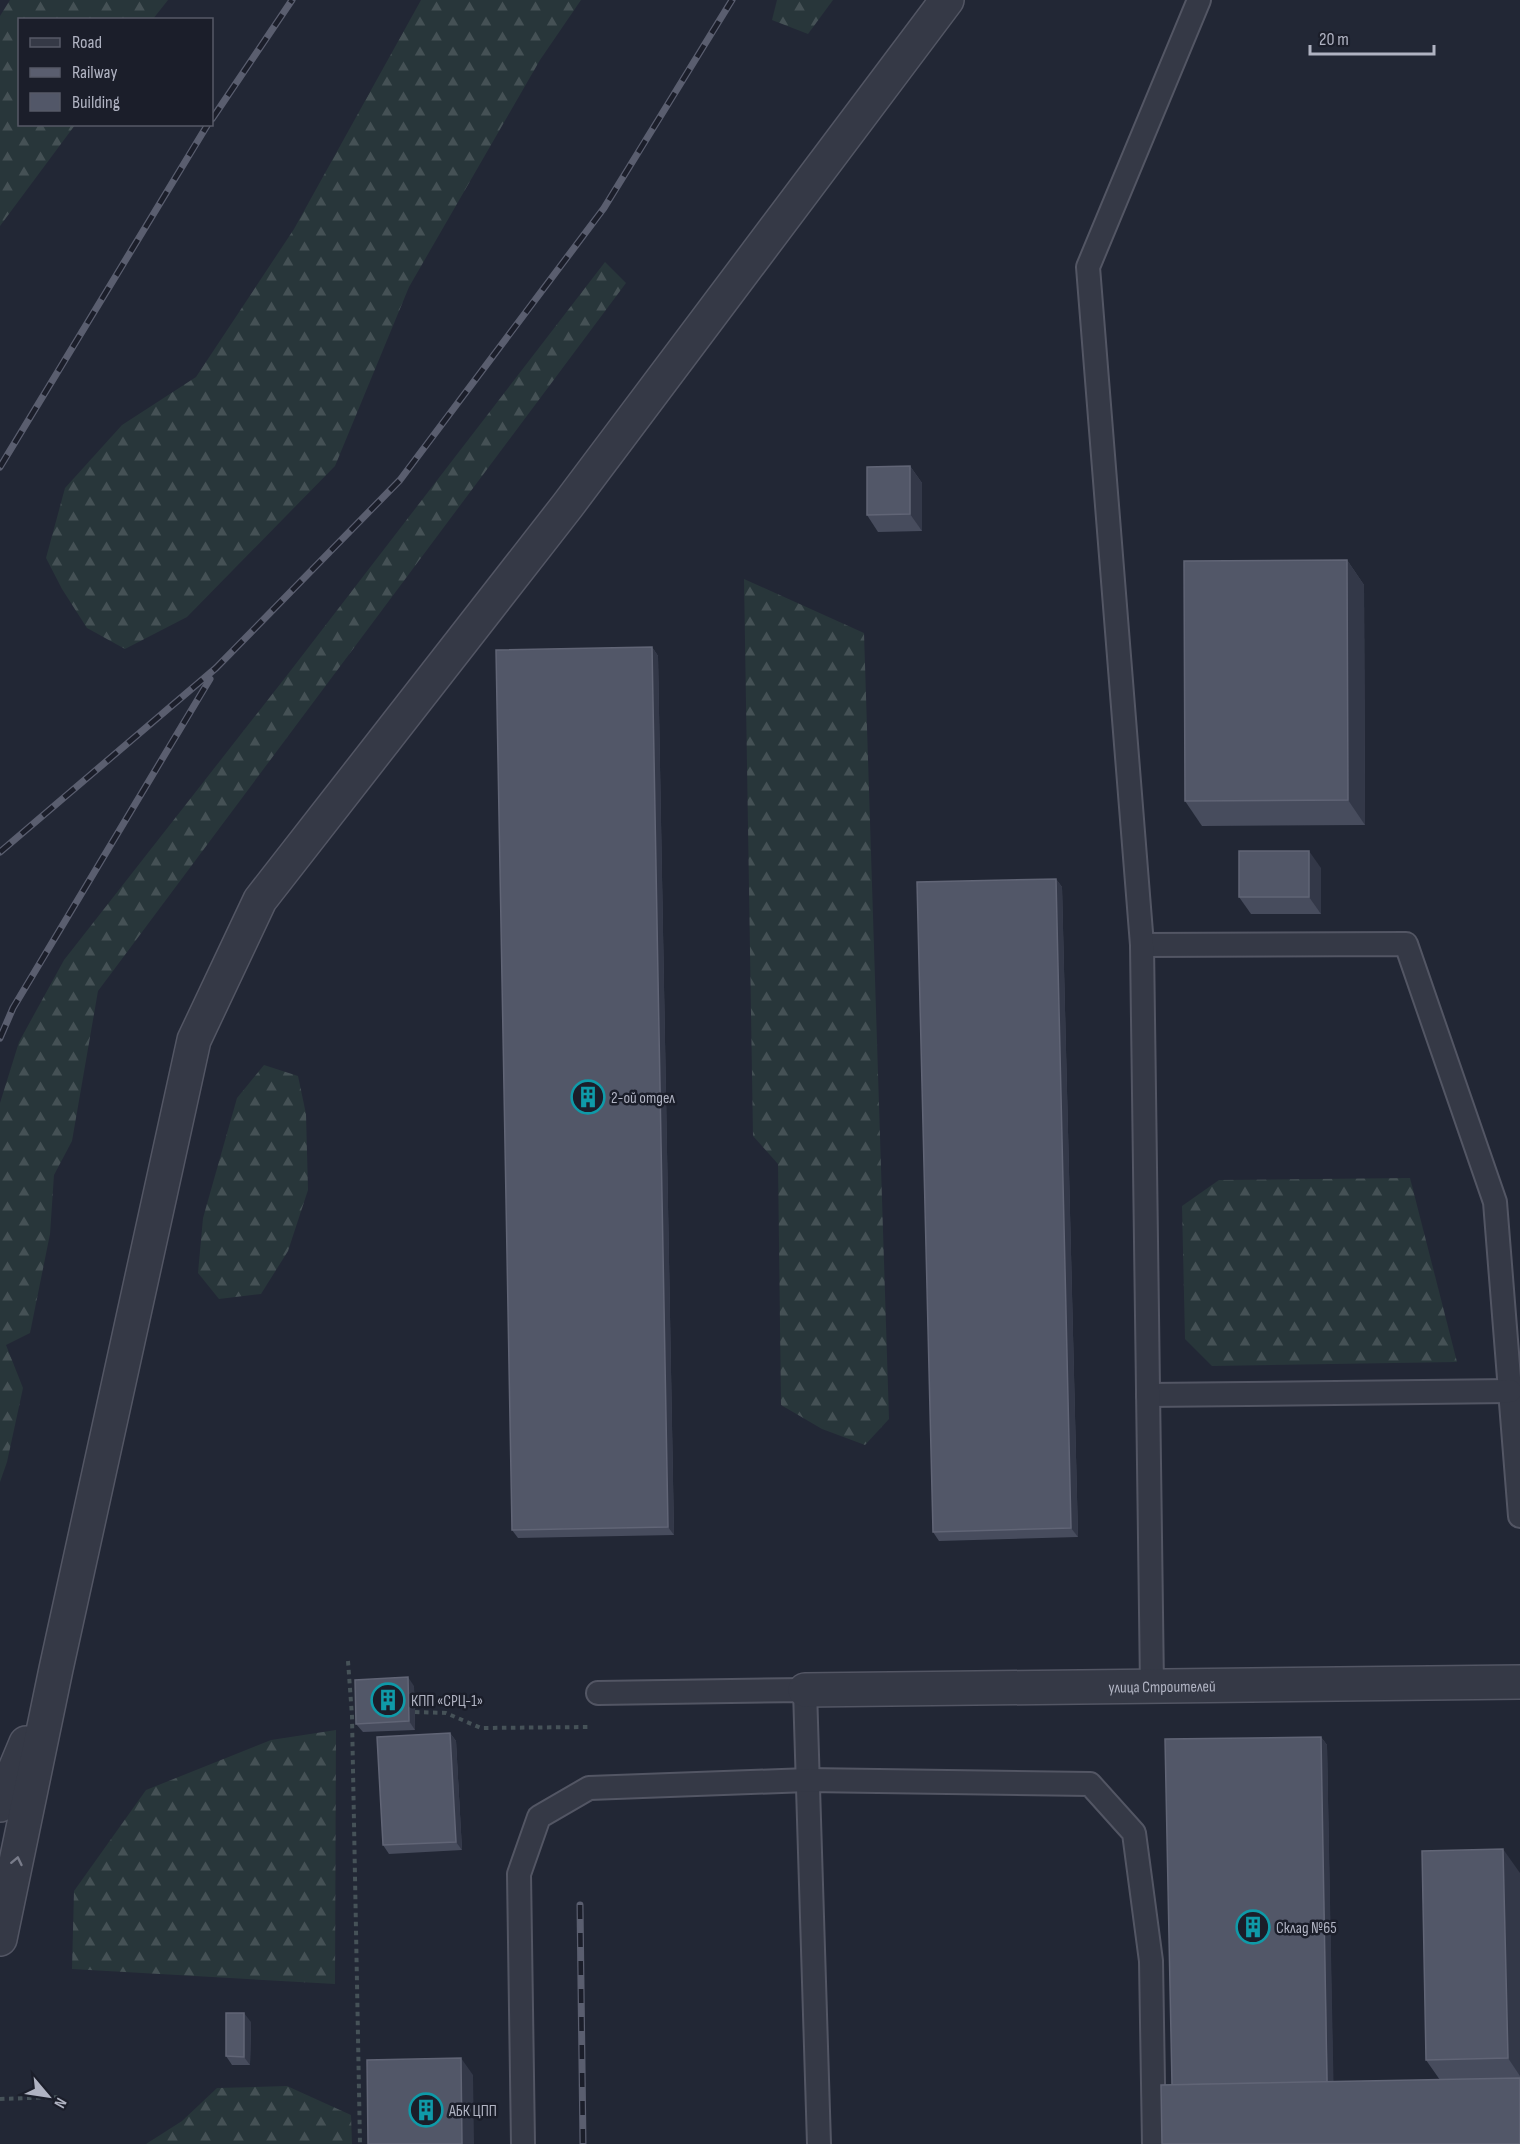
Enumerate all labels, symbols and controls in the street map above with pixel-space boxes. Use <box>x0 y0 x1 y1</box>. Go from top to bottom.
legend <box>18 18 213 126</box>
scale bar <box>1310 18 1434 56</box>
text: 20 m <box>1319 29 1349 50</box>
text: Road <box>72 32 102 53</box>
text: Railway <box>72 62 117 83</box>
text: Building <box>72 92 120 113</box>
building icon: 2-ой отдел <box>570 1079 606 1115</box>
place label: 2-ой отдел <box>611 1089 675 1108</box>
street label: улица Строителей <box>1108 1677 1216 1698</box>
building icon: КПП «СРЦ-1» <box>370 1682 406 1718</box>
place label: КПП «СРЦ-1» <box>411 1692 483 1711</box>
one-way arrow <box>9 1856 22 1866</box>
building icon: Склад №65 <box>1235 1909 1271 1945</box>
place label: Склад №65 <box>1276 1919 1337 1938</box>
north arrow <box>18 2066 78 2126</box>
building icon: АБК ЦПП <box>408 2092 444 2128</box>
text: N <box>49 2094 70 2111</box>
place label: АБК ЦПП <box>448 2102 497 2121</box>

